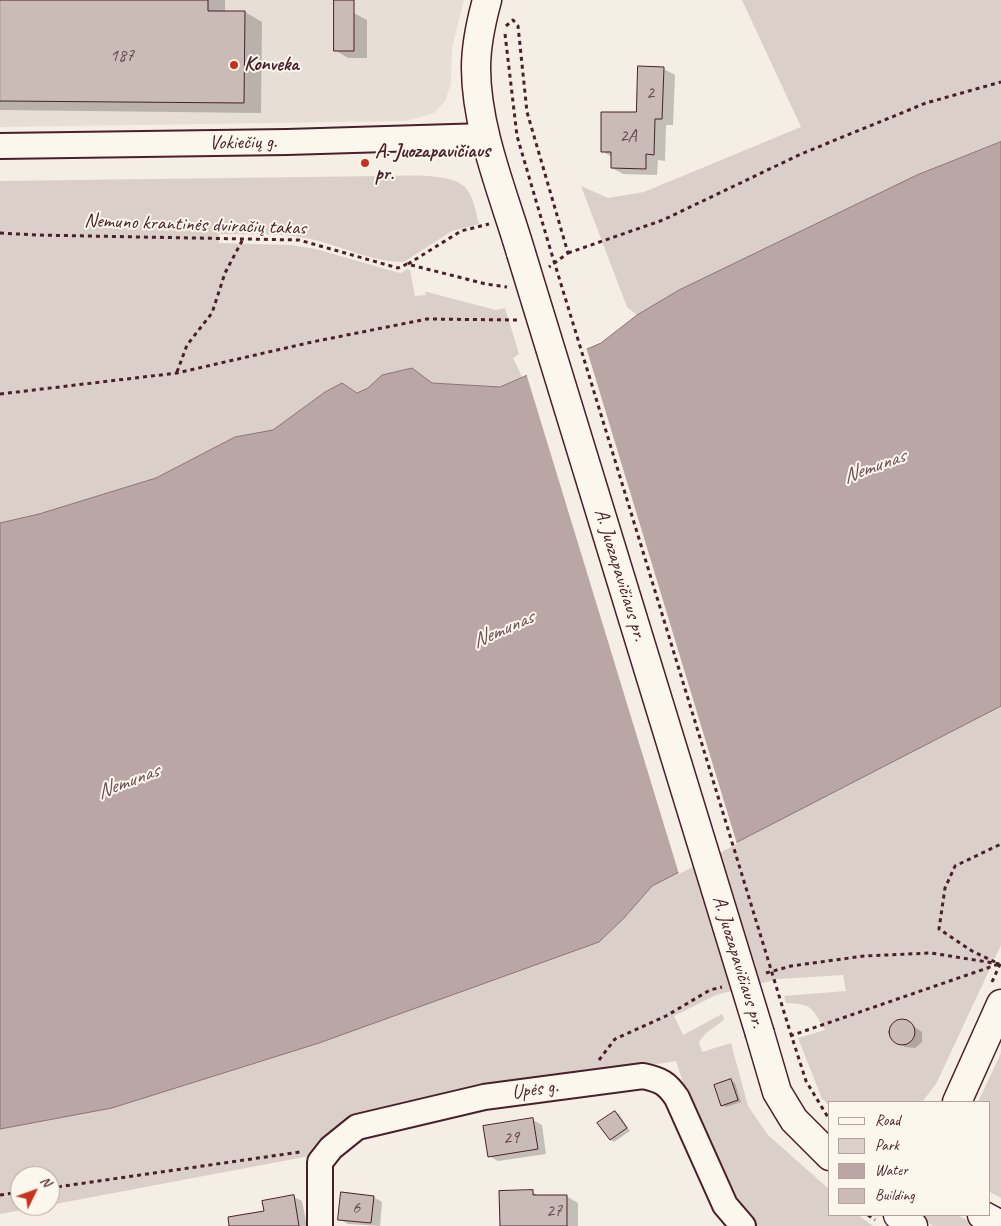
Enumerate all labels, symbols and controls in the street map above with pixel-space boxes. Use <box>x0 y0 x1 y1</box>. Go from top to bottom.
house number: 187 <box>110 45 134 67</box>
place label: Konveka <box>244 53 299 77</box>
marker: Konveka <box>228 59 240 71</box>
house number: 2 <box>646 82 654 104</box>
house number: 2A <box>619 125 637 147</box>
street label: Vokiečių g. <box>209 130 277 156</box>
place label: A. Juozapavičiaus pr. <box>375 140 490 187</box>
marker: A. Juozapavičiaus pr. <box>359 157 371 169</box>
street label: Nemuno krantinės dviračių takas <box>84 209 306 241</box>
water label: Nemunas <box>839 444 909 490</box>
street label: A. Juozapavičiaus pr. <box>589 506 651 644</box>
water label: Nemunas <box>468 605 538 655</box>
water label: Nemunas <box>93 759 163 805</box>
street label: A. Juozapavičiaus pr. <box>707 893 769 1031</box>
street label: Upės g. <box>510 1075 560 1105</box>
legend <box>828 1101 991 1216</box>
text: Road <box>875 1111 900 1130</box>
house number: 29 <box>503 1127 519 1149</box>
text: Park <box>875 1136 899 1155</box>
text: Water <box>875 1161 908 1180</box>
north arrow <box>10 1166 60 1216</box>
text: N <box>37 1172 55 1190</box>
text: Building <box>875 1186 914 1205</box>
house number: 6 <box>352 1197 360 1219</box>
house number: 27 <box>546 1200 562 1222</box>

